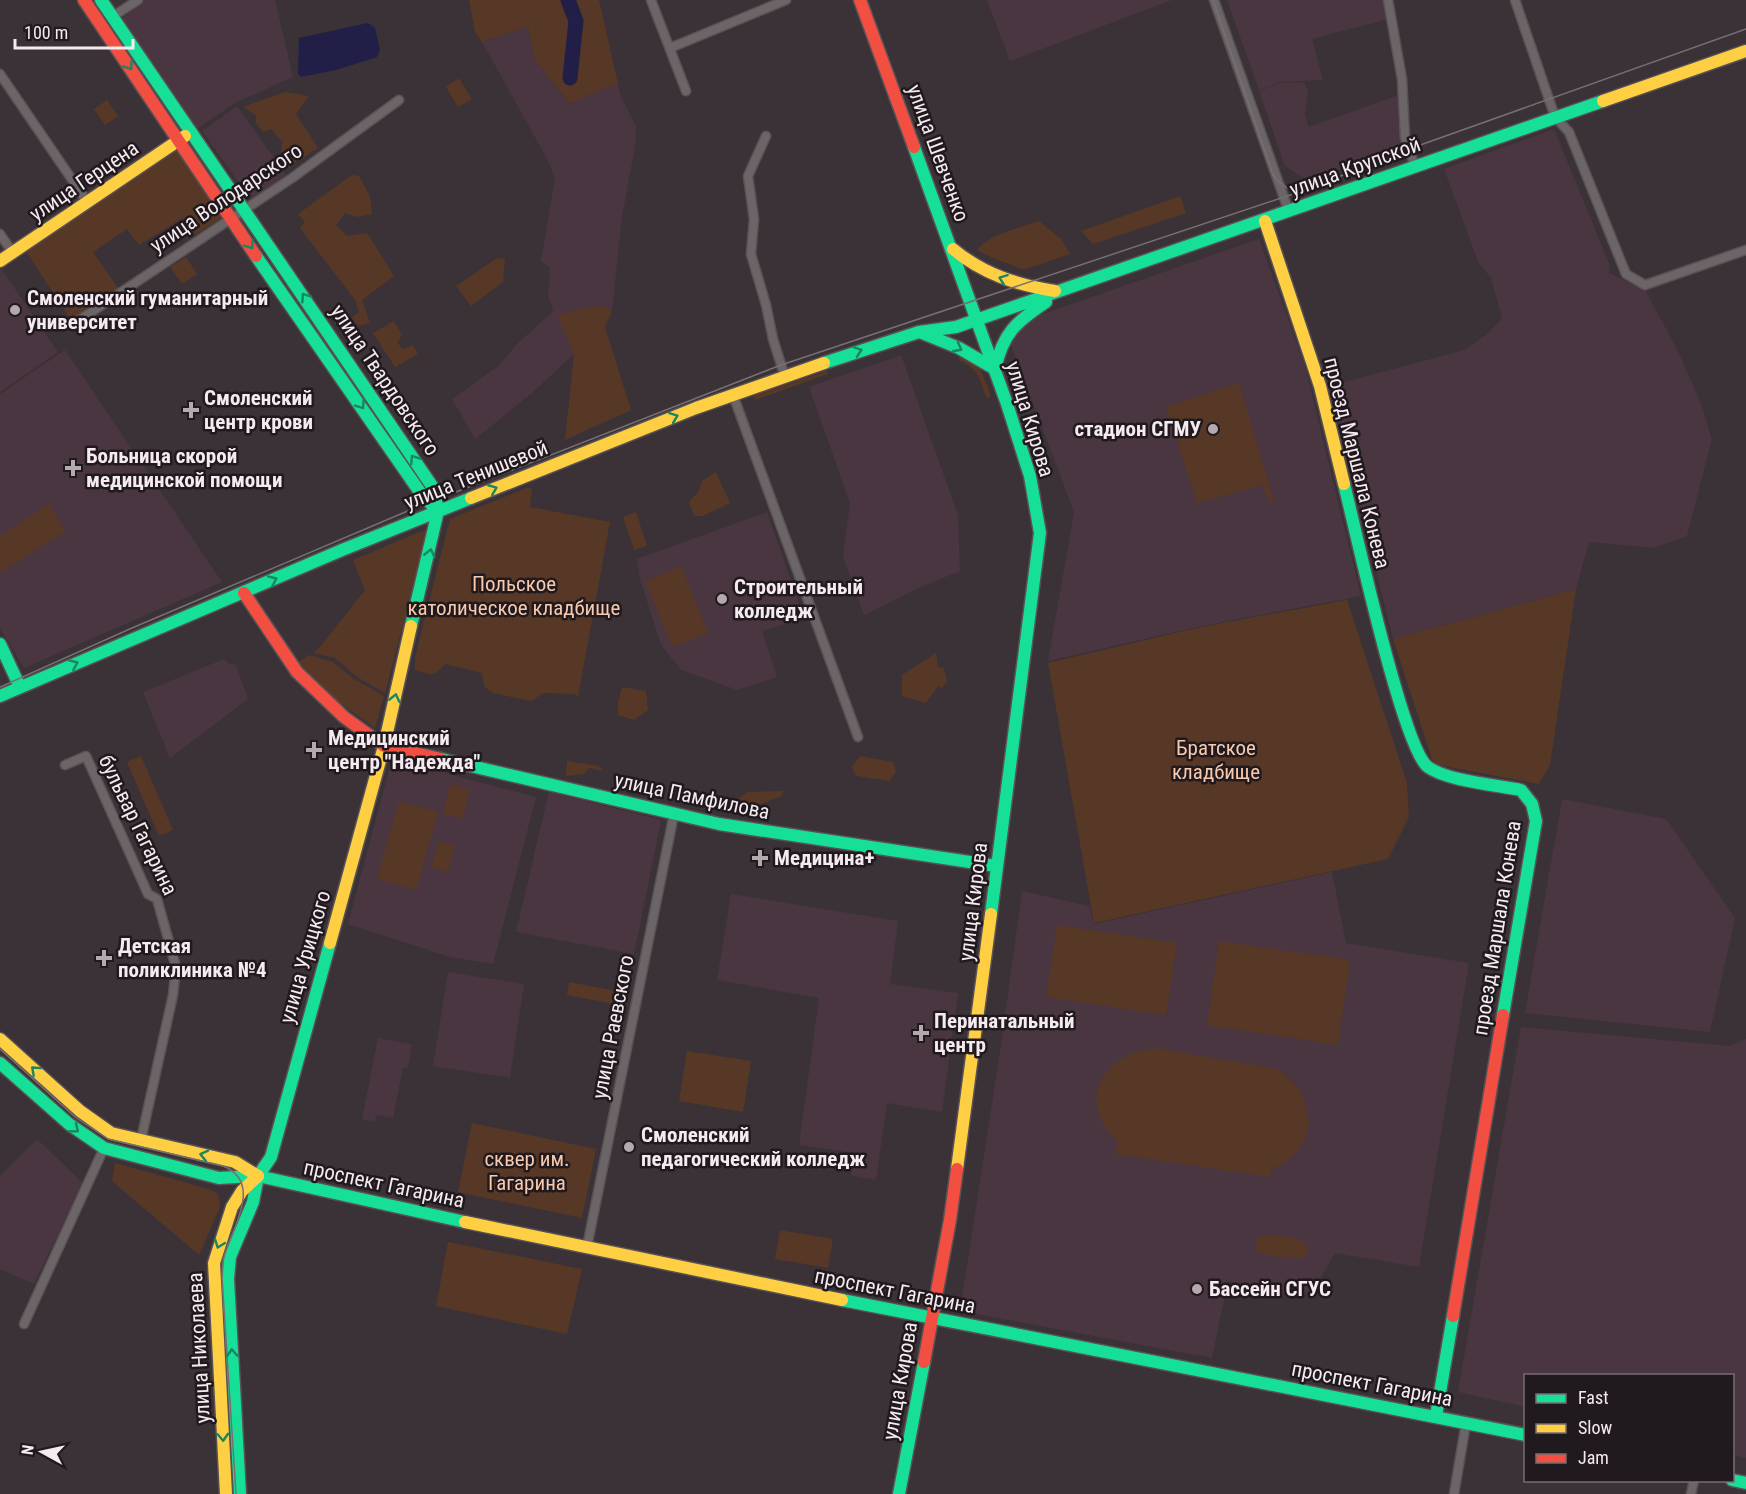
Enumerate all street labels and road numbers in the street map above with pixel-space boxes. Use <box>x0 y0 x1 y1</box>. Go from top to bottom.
street label: улица Шевченко <box>902 81 974 225</box>
street label: улица Крупской <box>1286 132 1424 202</box>
street label: улица Герцена <box>25 136 143 226</box>
street label: улица Володарского <box>146 138 306 258</box>
street label: улица Твардовского <box>326 300 444 460</box>
street label: проезд Маршала Конева <box>1319 355 1395 571</box>
street label: улица Кирова <box>1001 358 1059 480</box>
street label: улица Тенишевой <box>401 435 551 515</box>
street label: бульвар Гагарина <box>94 751 182 899</box>
street label: улица Памфилова <box>612 768 772 824</box>
street label: проезд Маршала Конева <box>1468 819 1526 1037</box>
street label: улица Кирова <box>954 841 992 963</box>
street label: улица Урицкого <box>275 888 335 1026</box>
street label: улица Раевского <box>587 953 639 1101</box>
street label: проспект Гагарина <box>302 1155 466 1213</box>
street label: проспект Гагарина <box>812 1264 978 1318</box>
street label: улица Николаева <box>183 1272 215 1424</box>
street label: улица Кирова <box>878 1320 922 1442</box>
street label: проспект Гагарина <box>1289 1357 1455 1411</box>

